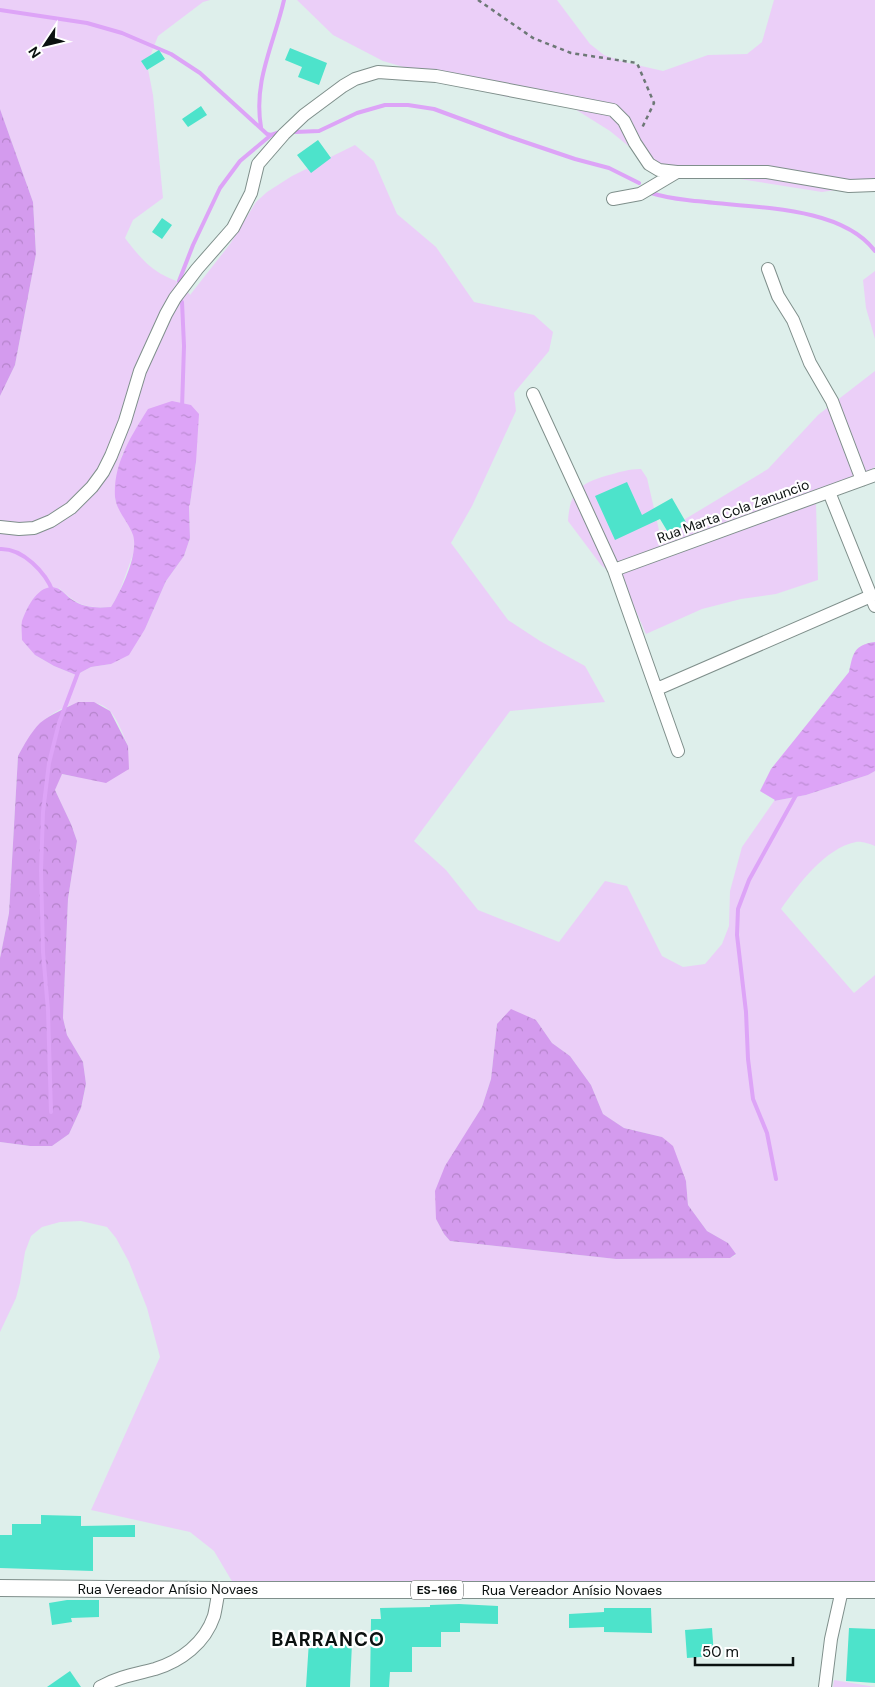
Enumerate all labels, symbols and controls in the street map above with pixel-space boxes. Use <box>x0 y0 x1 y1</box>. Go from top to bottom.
north arrow <box>20 20 70 70</box>
text: N <box>24 43 45 62</box>
street label: Rua Marta Cola Zanuncio <box>654 475 812 547</box>
street label: Rua Vereador Anísio Novaes <box>78 1580 258 1598</box>
road number: ES-166 <box>411 1580 463 1600</box>
street label: Rua Vereador Anísio Novaes <box>482 1581 662 1599</box>
district label: BARRANCO <box>271 1627 385 1652</box>
scale bar <box>695 1634 792 1666</box>
text: 50 m <box>702 1642 739 1662</box>

